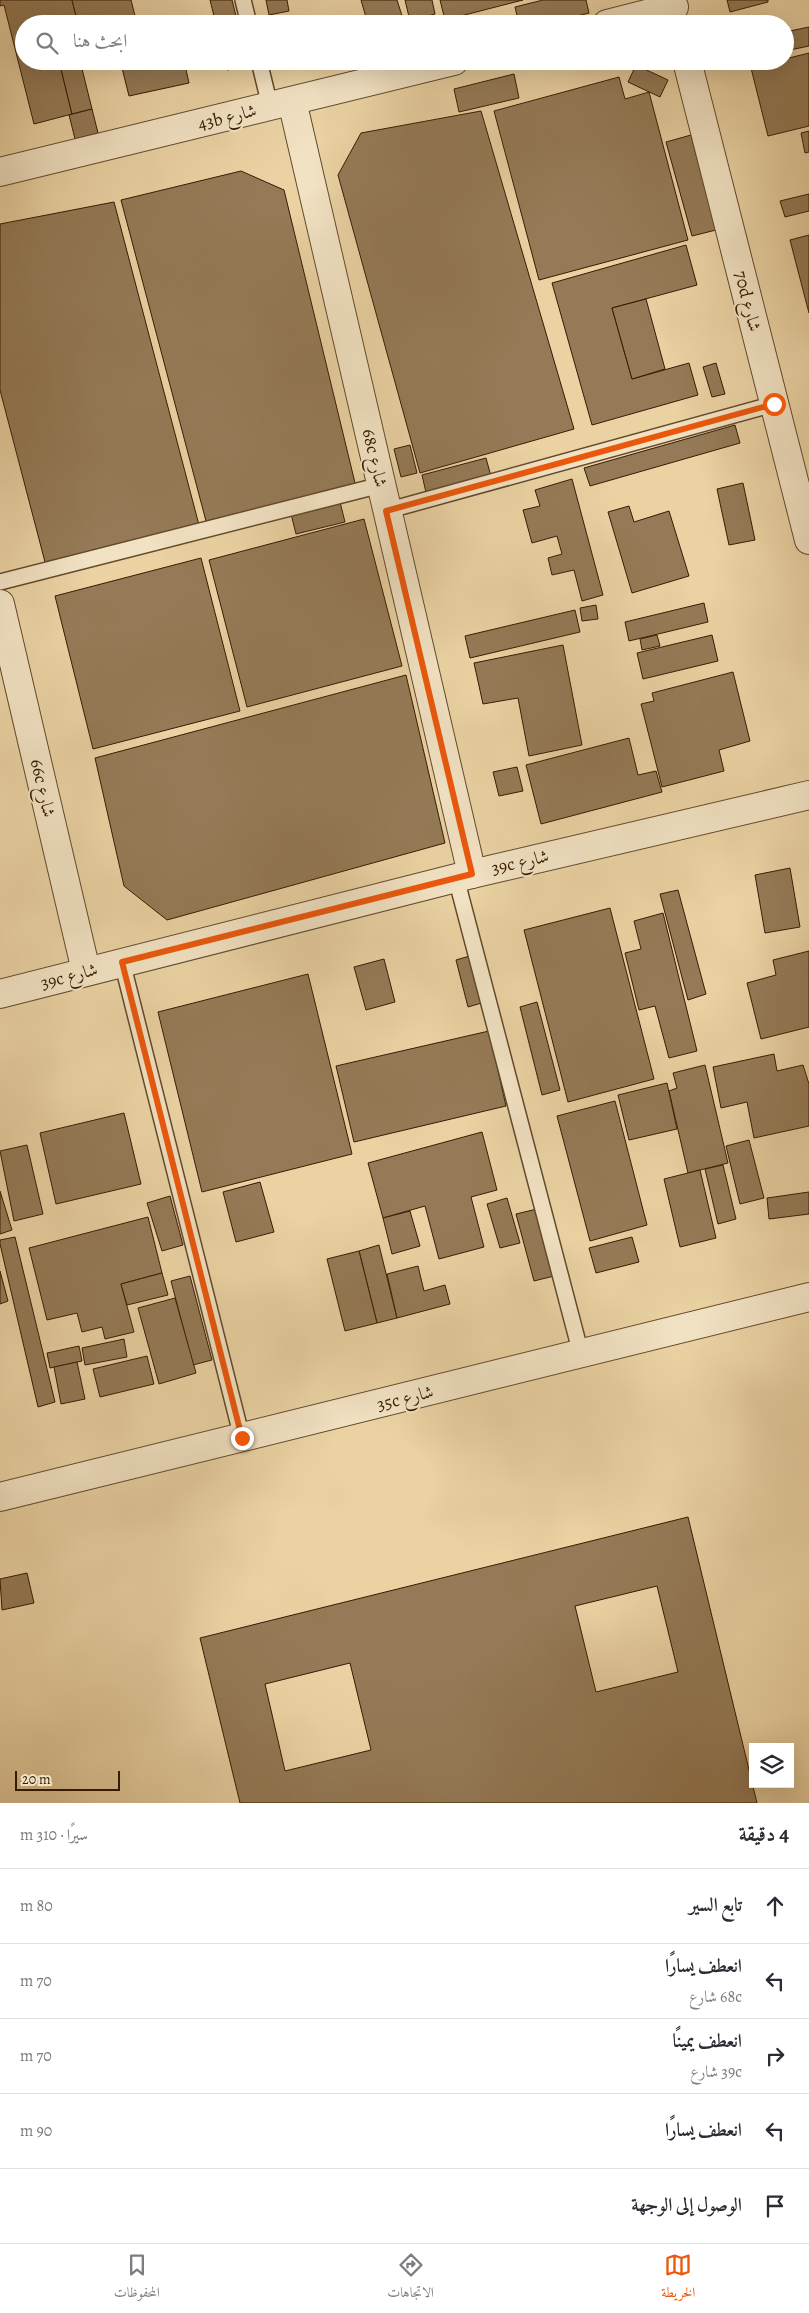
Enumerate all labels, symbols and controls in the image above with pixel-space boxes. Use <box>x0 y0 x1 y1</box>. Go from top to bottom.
search box <box>15 15 794 70</box>
text: ابحث هنا <box>73 28 127 54</box>
icon: search <box>33 29 61 57</box>
street label: 43b شارع <box>195 98 260 139</box>
street label: 70d شارع <box>726 268 767 335</box>
route start <box>763 393 786 416</box>
street label: 68c شارع <box>354 426 393 490</box>
street label: 66c شارع <box>22 757 61 820</box>
street label: 39c شارع <box>489 844 552 883</box>
street label: 39c شارع <box>38 957 101 998</box>
street label: 35c شارع <box>374 1379 437 1420</box>
route end <box>231 1427 254 1450</box>
map controls <box>749 1743 794 1788</box>
button: layers <box>749 1743 794 1788</box>
scale bar <box>15 1768 120 1791</box>
text: 20 m <box>22 1770 51 1789</box>
text: 4 دقيقة <box>739 1820 789 1848</box>
text: سيرًا · 310 m <box>20 1824 88 1846</box>
text: تابع السير <box>689 1892 742 1918</box>
icon: ahead <box>761 1892 789 1920</box>
text: 80 m <box>20 1895 53 1917</box>
text: انعطف يسارًا <box>665 1953 742 1979</box>
icon: left <box>761 1967 789 1995</box>
text: 70 m <box>20 1970 52 1992</box>
text: 68c شارع <box>689 1986 742 2008</box>
text: انعطف يمينًا <box>672 2028 742 2054</box>
icon: right <box>761 2042 789 2070</box>
text: 70 m <box>20 2045 52 2067</box>
text: 39c شارع <box>690 2061 742 2083</box>
text: انعطف يسارًا <box>665 2117 742 2143</box>
icon: left <box>761 2117 789 2145</box>
text: 90 m <box>20 2120 52 2142</box>
text: الوصول إلى الوجهة <box>631 2192 742 2218</box>
icon: arrive <box>761 2192 789 2220</box>
tab: المحفوظات <box>114 2251 160 2306</box>
tab: الاتجاهات <box>387 2251 434 2306</box>
tab: الخريطة <box>661 2251 695 2306</box>

